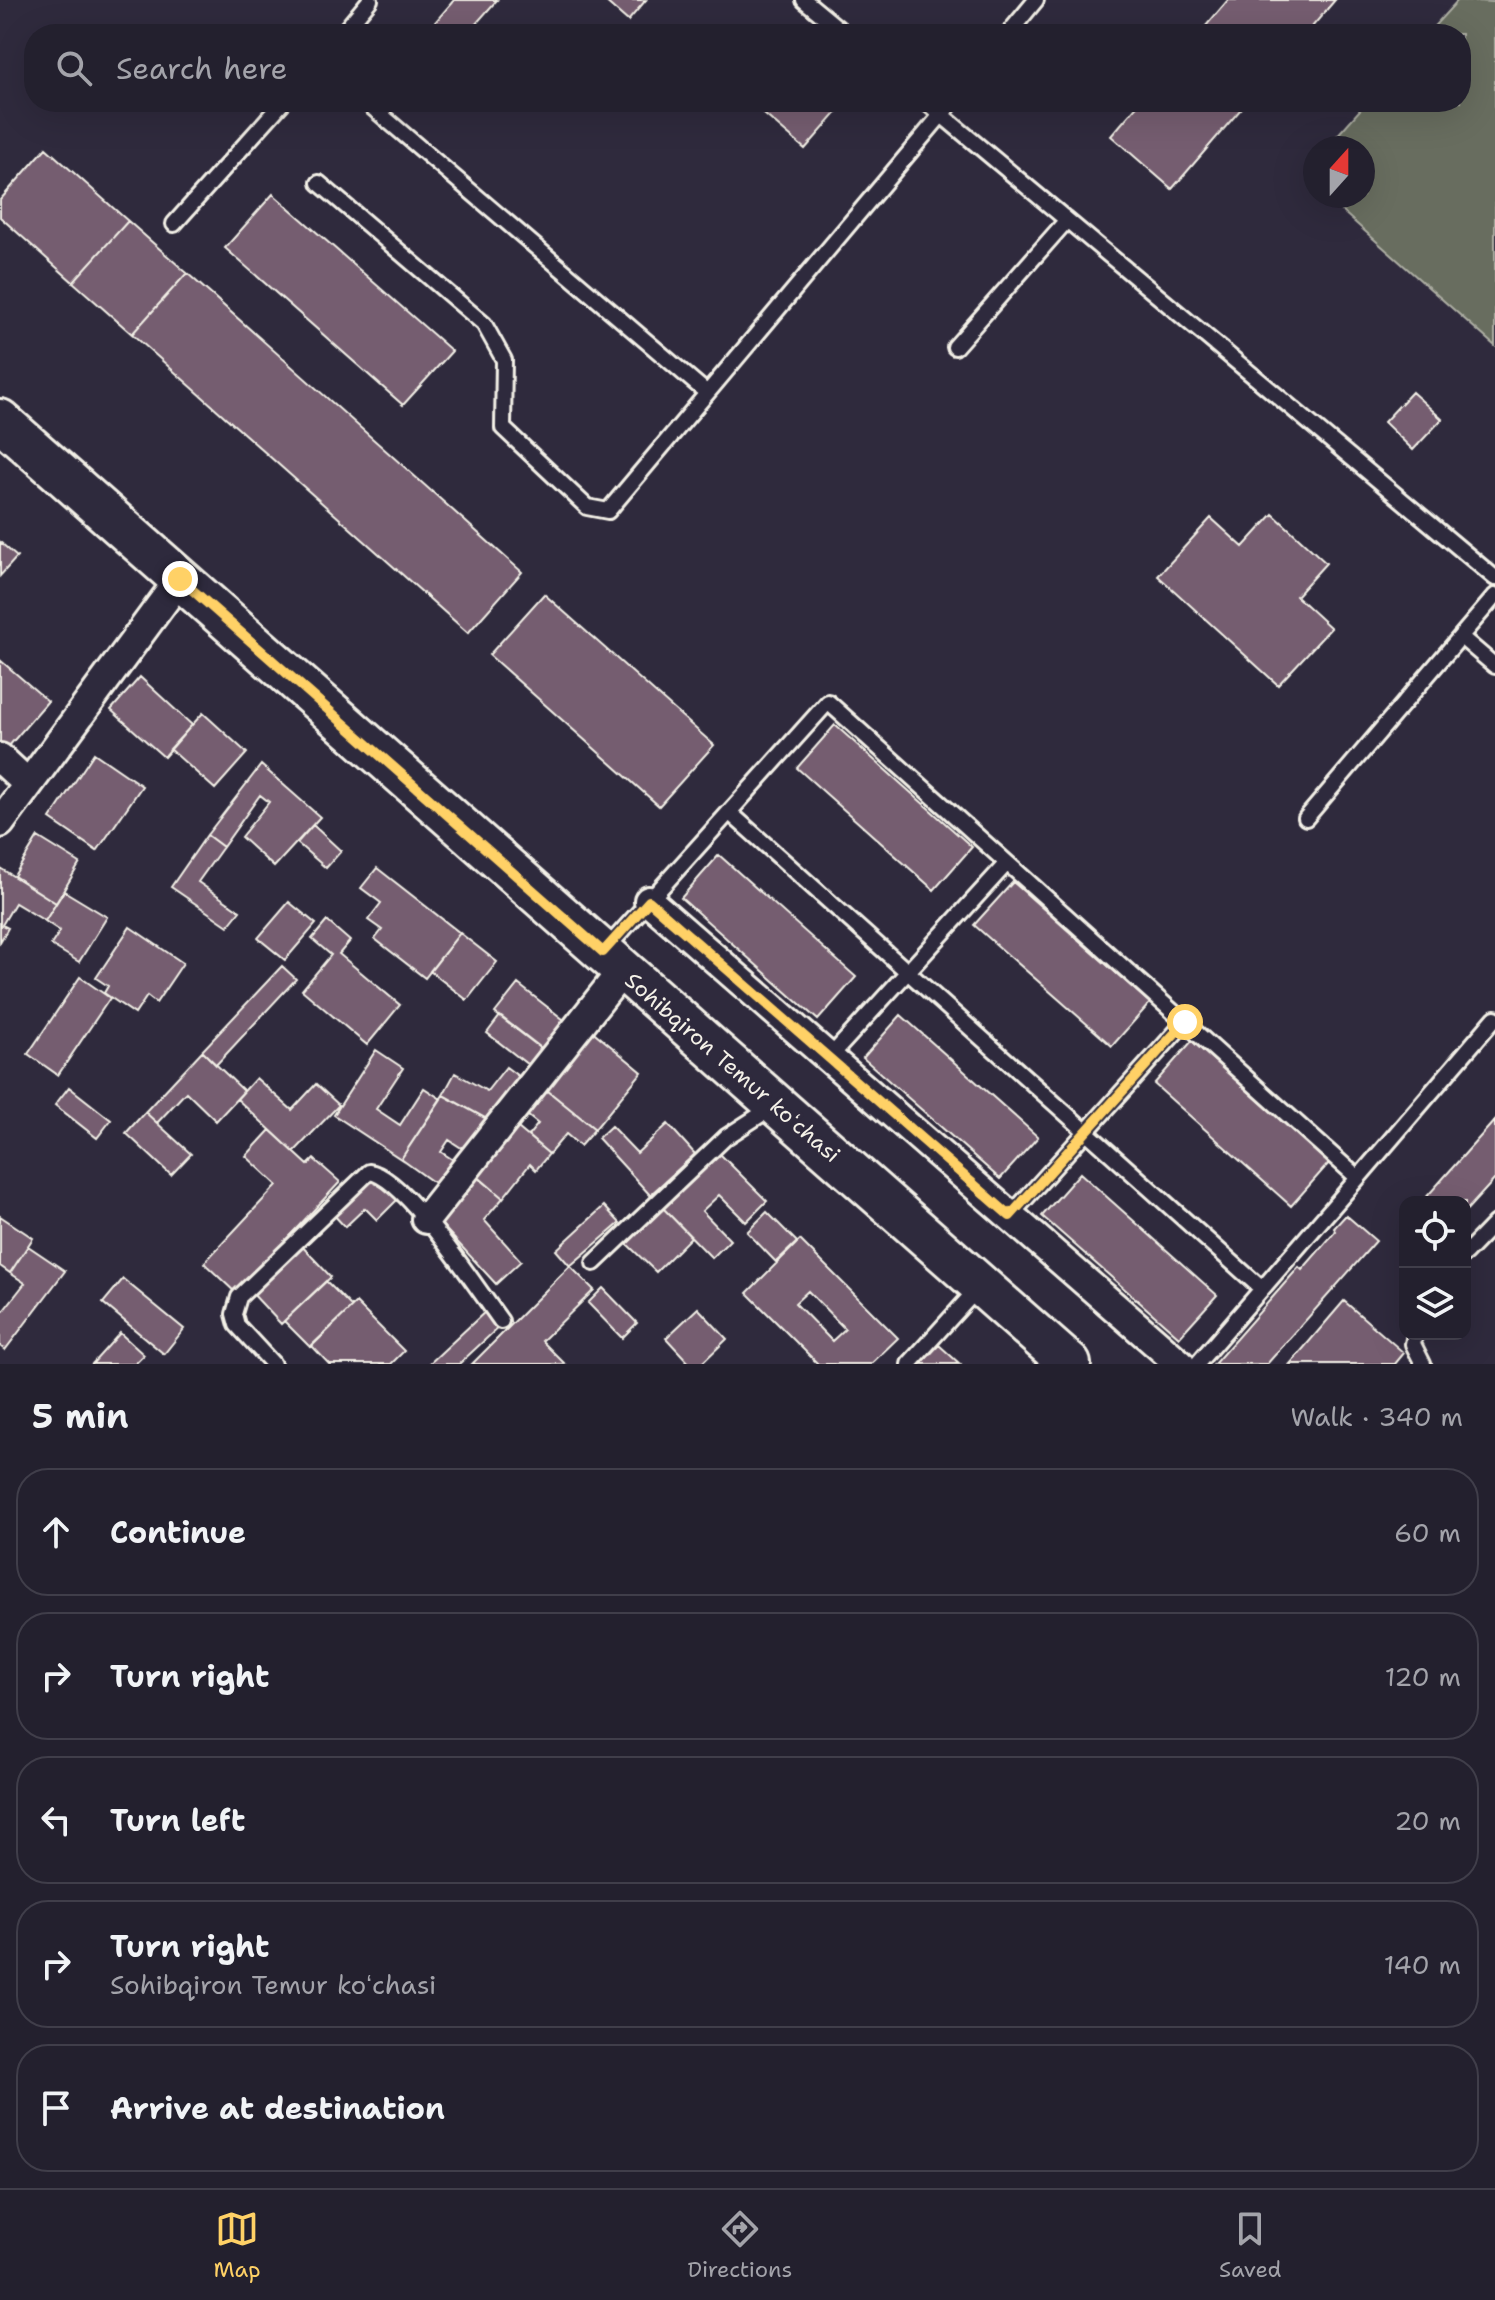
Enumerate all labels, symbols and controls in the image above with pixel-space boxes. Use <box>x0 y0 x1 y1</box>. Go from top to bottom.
search box <box>24 24 1471 112</box>
icon: search <box>52 46 96 90</box>
text: Search here <box>116 48 287 89</box>
north arrow <box>1303 136 1375 208</box>
route end <box>162 561 198 597</box>
street label: Sohibqiron Temur koʻchasi <box>619 966 846 1169</box>
route start <box>1167 1004 1203 1040</box>
map controls <box>1399 1196 1471 1340</box>
button: locate <box>1399 1196 1471 1268</box>
button: layers <box>1399 1268 1471 1340</box>
text: 5 min <box>32 1393 129 1439</box>
text: Walk · 340 m <box>1290 1399 1463 1434</box>
icon: ahead <box>34 1510 78 1554</box>
text: Continue <box>110 1512 246 1553</box>
text: 60 m <box>1394 1515 1461 1550</box>
icon: right <box>34 1654 78 1698</box>
text: Turn right <box>110 1656 269 1697</box>
text: 120 m <box>1385 1659 1461 1694</box>
icon: left <box>34 1798 78 1842</box>
text: Turn left <box>110 1800 245 1841</box>
text: 20 m <box>1394 1803 1461 1838</box>
text: Turn right <box>110 1926 269 1967</box>
icon: right <box>34 1942 78 1986</box>
text: 140 m <box>1384 1947 1461 1982</box>
text: Sohibqiron Temur koʻchasi <box>110 1967 436 2002</box>
icon: arrive <box>34 2086 78 2130</box>
text: Arrive at destination <box>110 2088 445 2129</box>
tab: Map <box>213 2207 261 2284</box>
tab: Directions <box>687 2207 792 2284</box>
tab: Saved <box>1219 2207 1282 2284</box>

